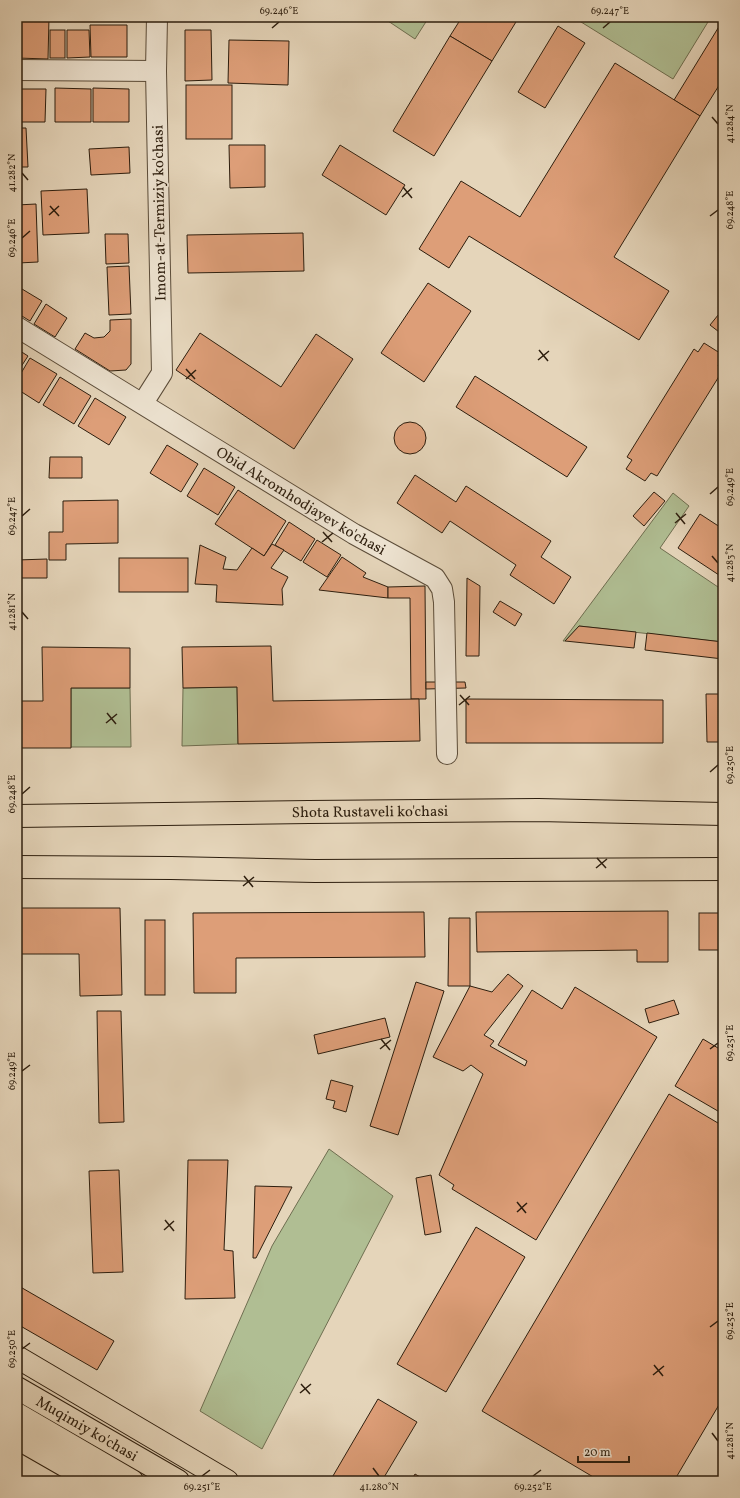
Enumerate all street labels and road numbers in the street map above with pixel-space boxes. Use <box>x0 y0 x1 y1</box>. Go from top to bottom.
street label: Imom-at-Termiziy ko'chasi <box>148 125 173 301</box>
street label: Obid Akromhodjayev ko'chasi <box>211 443 389 561</box>
street label: Shota Rustaveli ko'chasi <box>292 802 448 824</box>
street label: Muqimiy ko'chasi <box>32 1392 141 1468</box>

